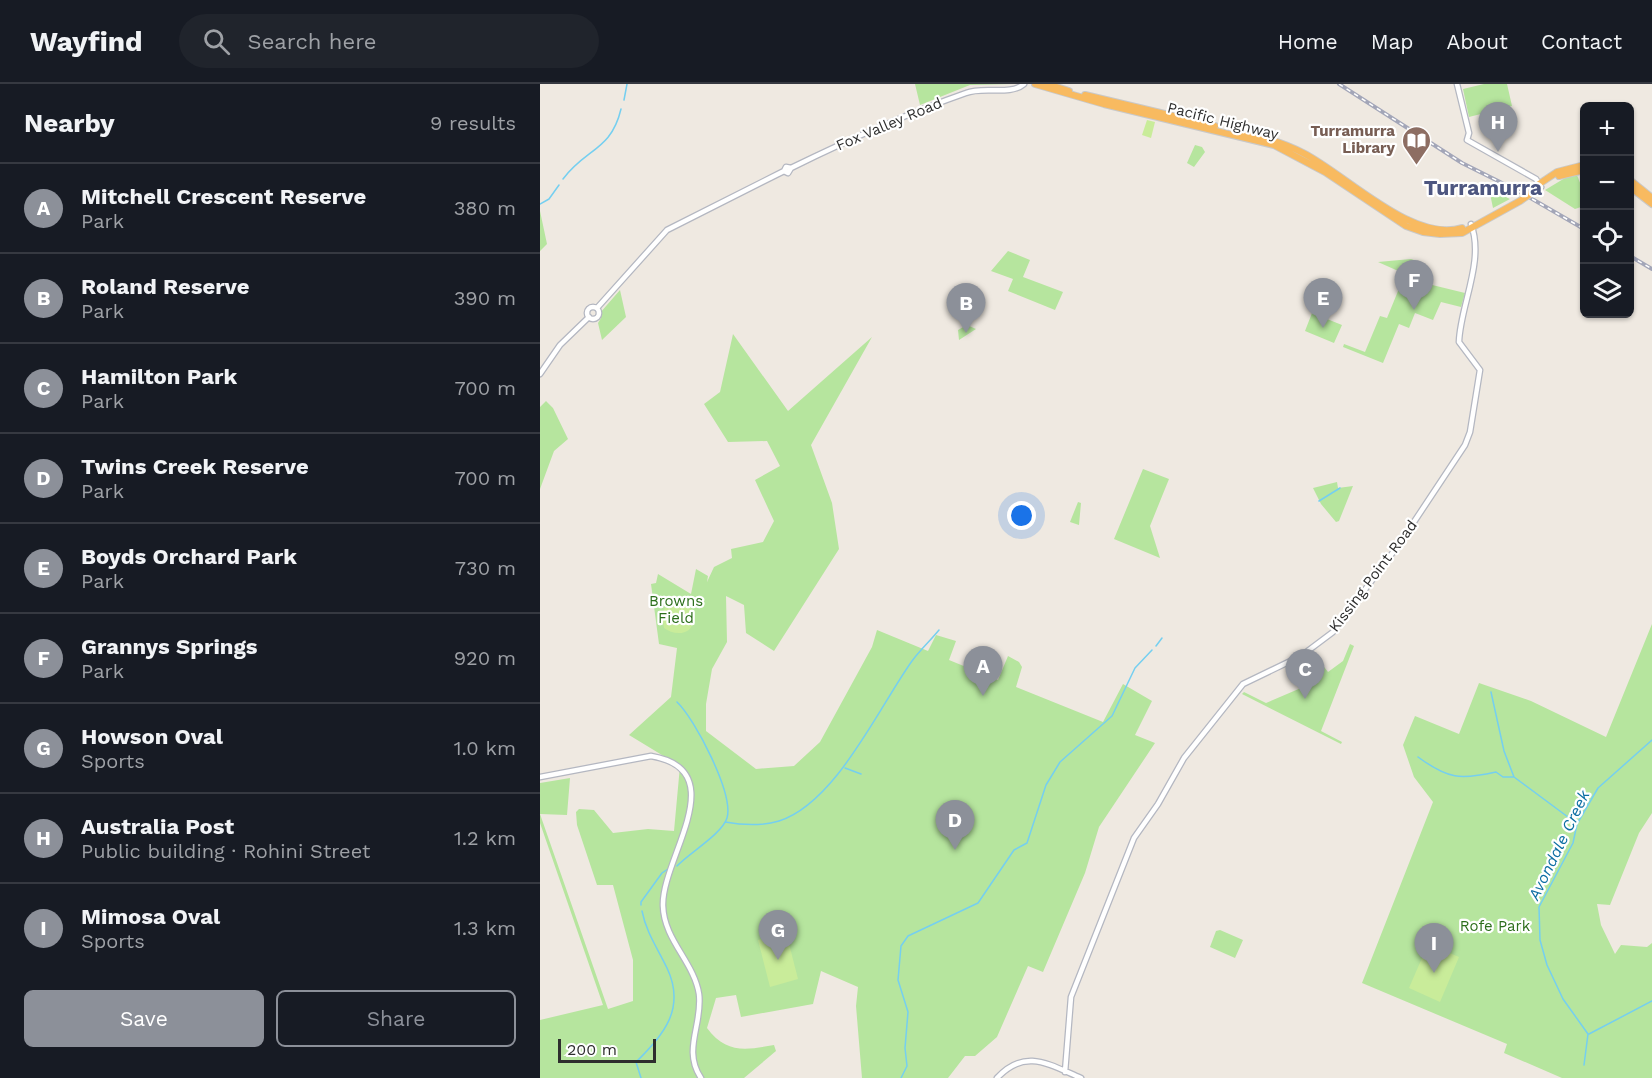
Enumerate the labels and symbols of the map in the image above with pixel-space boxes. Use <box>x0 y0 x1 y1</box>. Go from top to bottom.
street label: Fox Valley Road <box>833 94 945 154</box>
street label: Pacific Highway <box>1166 99 1281 144</box>
pin: H <box>1478 103 1518 152</box>
place label: Turramurra Library <box>1310 122 1396 157</box>
library icon: Turramurra Library <box>1400 124 1432 166</box>
district label: Turramurra <box>1424 175 1543 200</box>
pin: F <box>1394 260 1434 310</box>
pin: E <box>1304 278 1342 328</box>
pin: B <box>946 284 986 333</box>
your location <box>1007 501 1036 530</box>
street label: Kissing Point Road <box>1325 517 1421 635</box>
park label: Browns Field <box>649 592 703 627</box>
pin: A <box>964 646 1002 696</box>
pin: C <box>1286 650 1324 699</box>
water label: Avondale Creek <box>1524 786 1594 904</box>
pin: D <box>936 800 974 850</box>
pin: G <box>758 910 798 960</box>
park label: Rofe Park <box>1460 917 1531 935</box>
pin: I <box>1414 924 1454 973</box>
scale bar <box>558 1036 656 1064</box>

